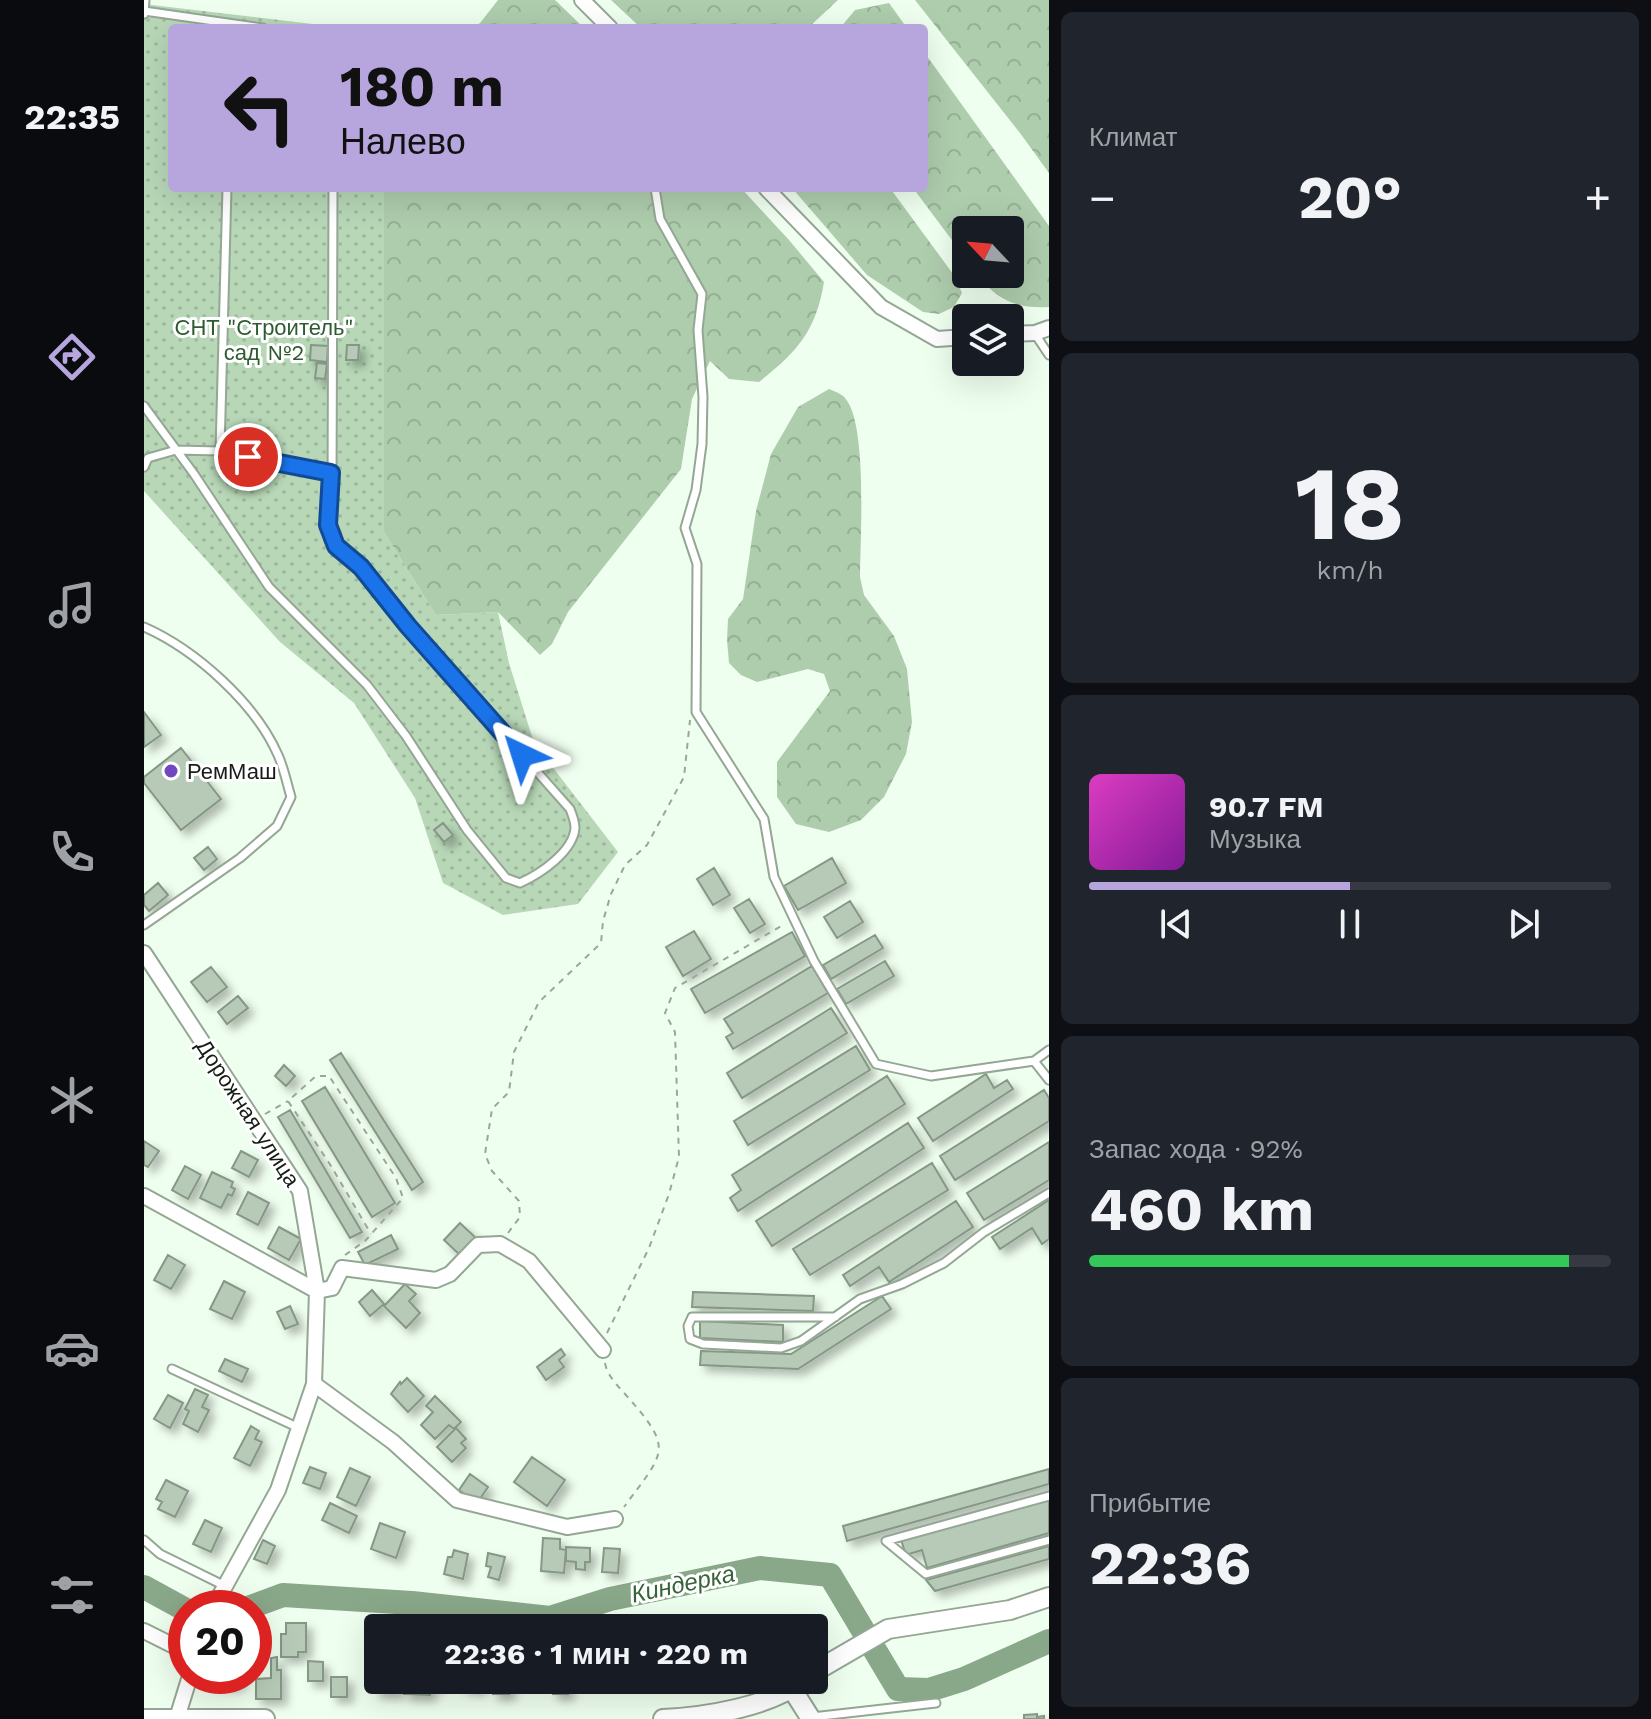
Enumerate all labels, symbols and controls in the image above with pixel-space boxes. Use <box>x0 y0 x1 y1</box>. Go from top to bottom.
text: 180 m <box>340 54 504 120</box>
icon: left <box>208 56 312 160</box>
text: 22:35 <box>24 96 120 138</box>
text: Налево <box>340 121 466 163</box>
text: Климат <box>1089 122 1178 152</box>
text: 20° <box>1298 162 1402 233</box>
text: − <box>1089 172 1116 224</box>
text: + <box>1584 172 1611 224</box>
north arrow <box>952 216 1024 288</box>
map controls <box>952 216 1024 376</box>
button: layers <box>952 304 1024 376</box>
park label: СНТ "Строитель" сад №2 <box>175 315 353 365</box>
icon: directions <box>44 329 100 385</box>
pin <box>214 423 282 491</box>
icon: arrive <box>226 435 270 479</box>
text: 18 <box>1295 442 1405 564</box>
text: km/h <box>1317 555 1383 585</box>
icon: music <box>44 577 100 633</box>
position arrow <box>480 713 564 797</box>
place label: РемМаш <box>187 759 277 784</box>
marker: РемМаш <box>162 762 180 780</box>
text: 90.7 FM <box>1209 789 1324 824</box>
icon: phone <box>44 824 100 880</box>
text: Музыка <box>1209 824 1301 854</box>
icon: previous <box>1154 902 1198 946</box>
icon: pause <box>1328 902 1372 946</box>
icon: next <box>1502 902 1546 946</box>
street label: Дорожная улица <box>191 1035 305 1192</box>
icon: climate <box>44 1072 100 1128</box>
text: Запас хода · 92% <box>1089 1134 1303 1164</box>
text: 460 km <box>1089 1174 1314 1245</box>
icon: car <box>44 1320 100 1376</box>
text: Прибытие <box>1089 1488 1211 1518</box>
text: 22:36 <box>1089 1528 1251 1599</box>
water label: Киндерка <box>629 1559 737 1609</box>
icon: filters <box>44 1567 100 1623</box>
speed limit sign: 20 <box>168 1590 272 1694</box>
text: 22:36 · 1 мин · 220 m <box>444 1636 748 1671</box>

